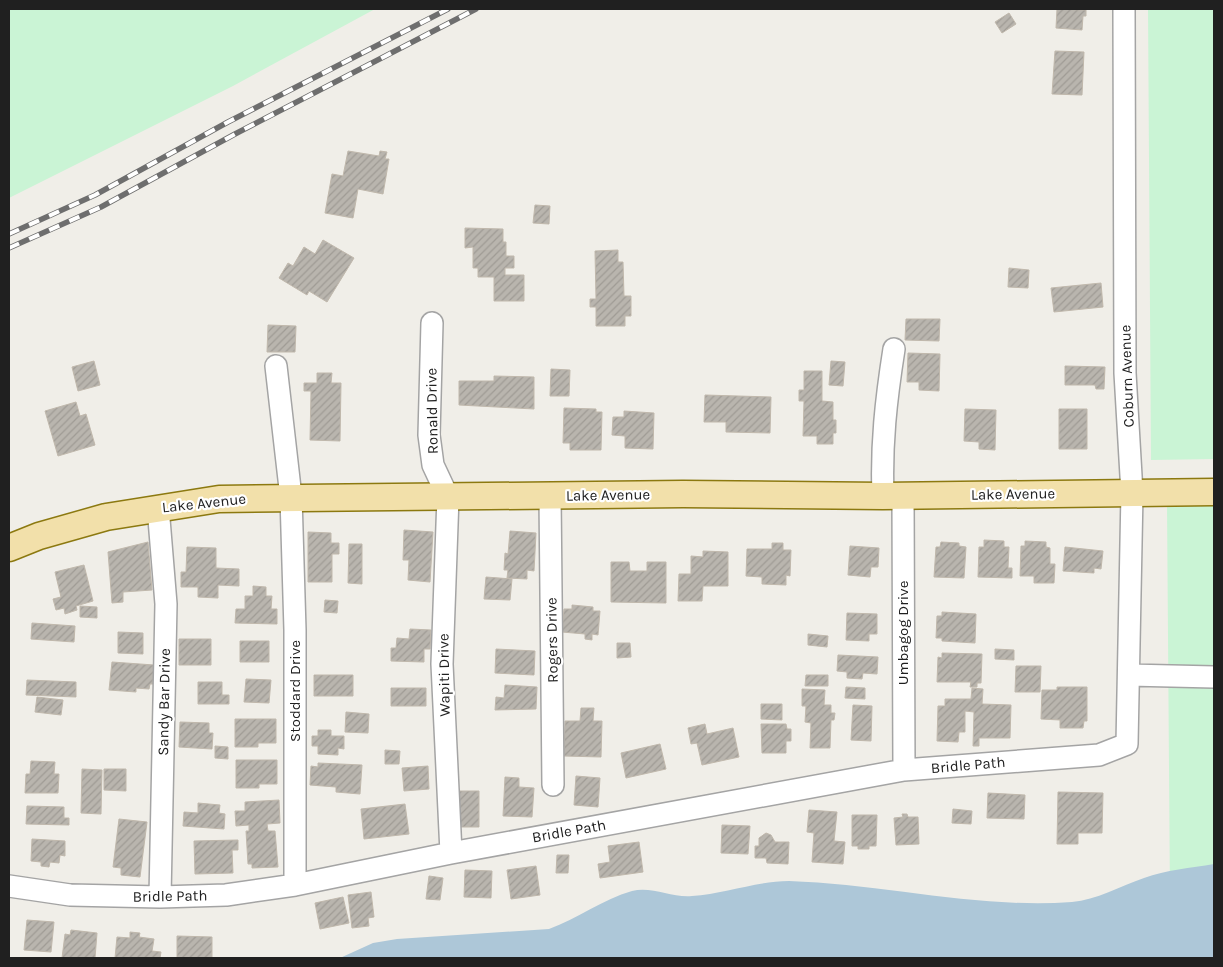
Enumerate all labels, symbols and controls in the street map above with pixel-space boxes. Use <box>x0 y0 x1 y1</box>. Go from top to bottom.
street label: Coburn Avenue <box>1116 324 1138 428</box>
street label: Ronald Drive <box>422 368 442 454</box>
street label: Lake Avenue <box>971 484 1055 504</box>
street label: Lake Avenue <box>566 485 650 505</box>
street label: Lake Avenue <box>161 490 247 516</box>
street label: Umbagog Drive <box>894 581 912 685</box>
street label: Rogers Drive <box>542 597 562 683</box>
street label: Wapiti Drive <box>434 633 454 717</box>
street label: Stoddard Drive <box>286 640 304 742</box>
street label: Sandy Bar Drive <box>154 648 174 756</box>
street label: Bridle Path <box>930 753 1006 777</box>
street label: Bridle Path <box>531 816 607 846</box>
street label: Bridle Path <box>132 886 208 906</box>

